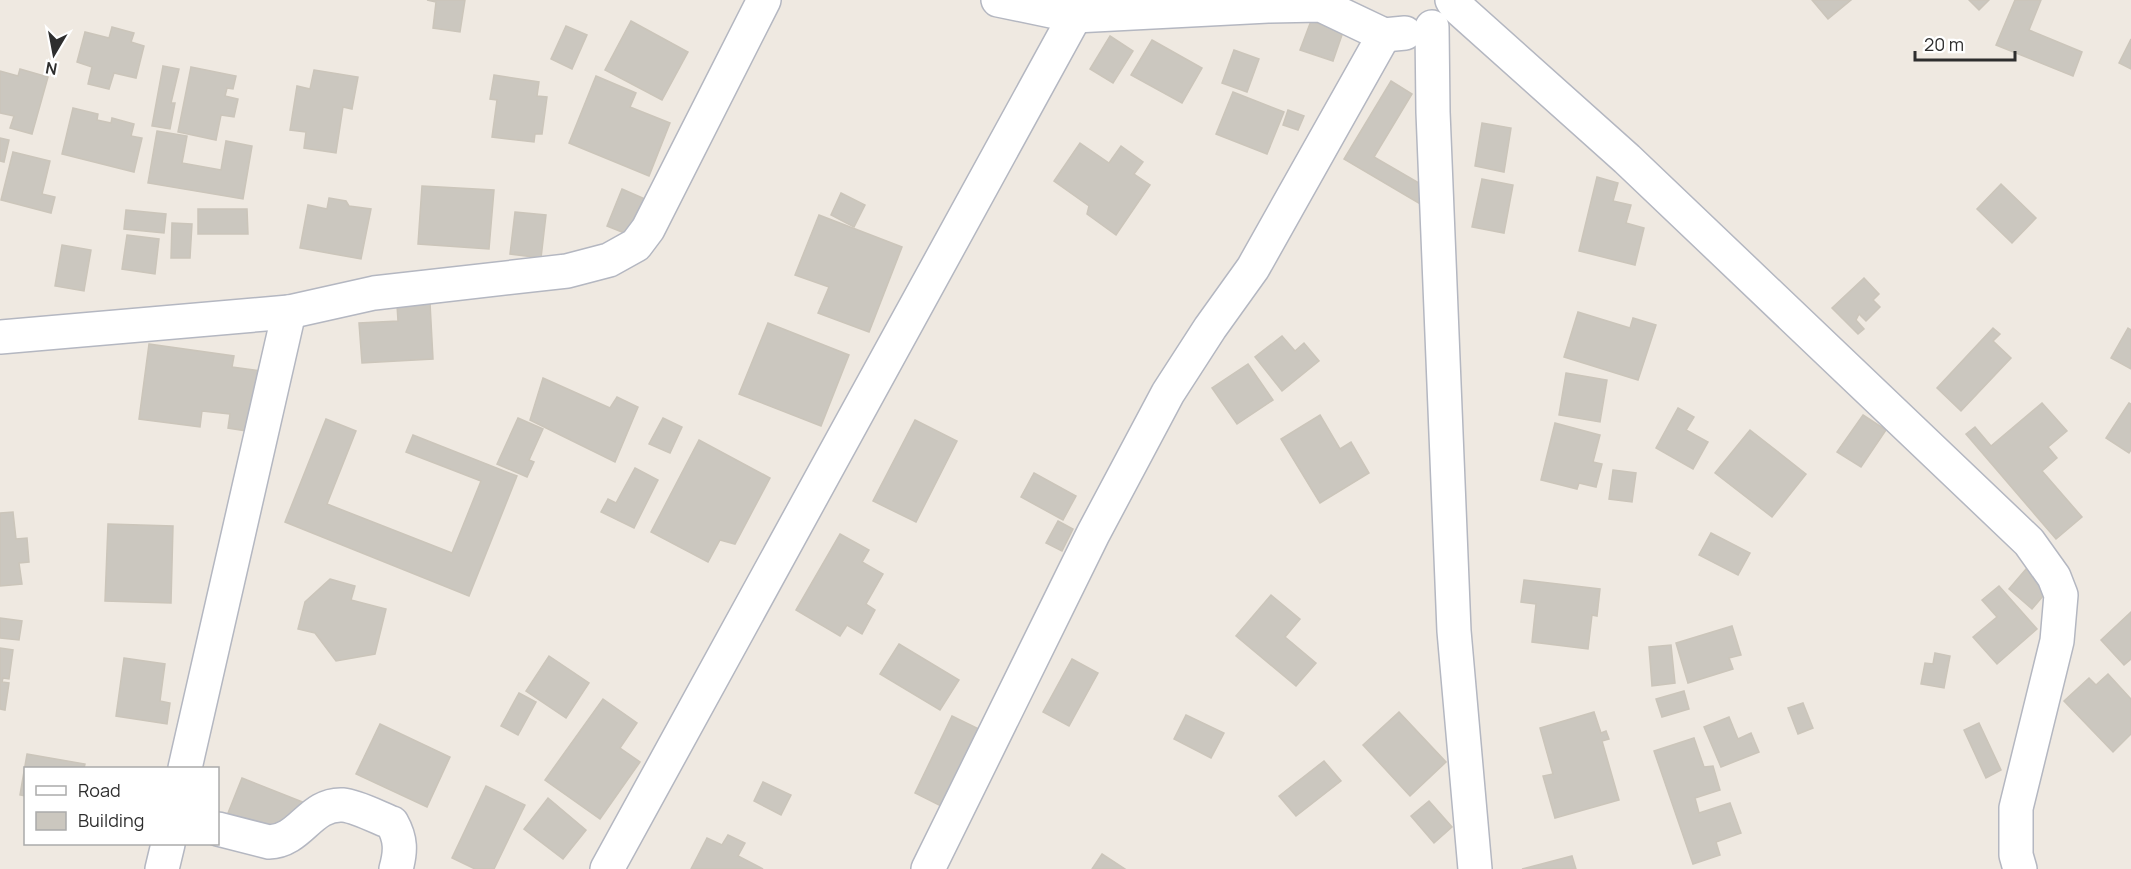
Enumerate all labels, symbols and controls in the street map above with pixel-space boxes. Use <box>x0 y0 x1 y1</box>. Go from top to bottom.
north arrow <box>24 24 84 84</box>
scale bar <box>1915 24 2016 62</box>
text: 20 m <box>1924 32 1964 56</box>
text: N <box>44 57 59 81</box>
legend <box>24 767 219 845</box>
text: Road <box>78 778 121 802</box>
text: Building <box>78 808 144 832</box>

